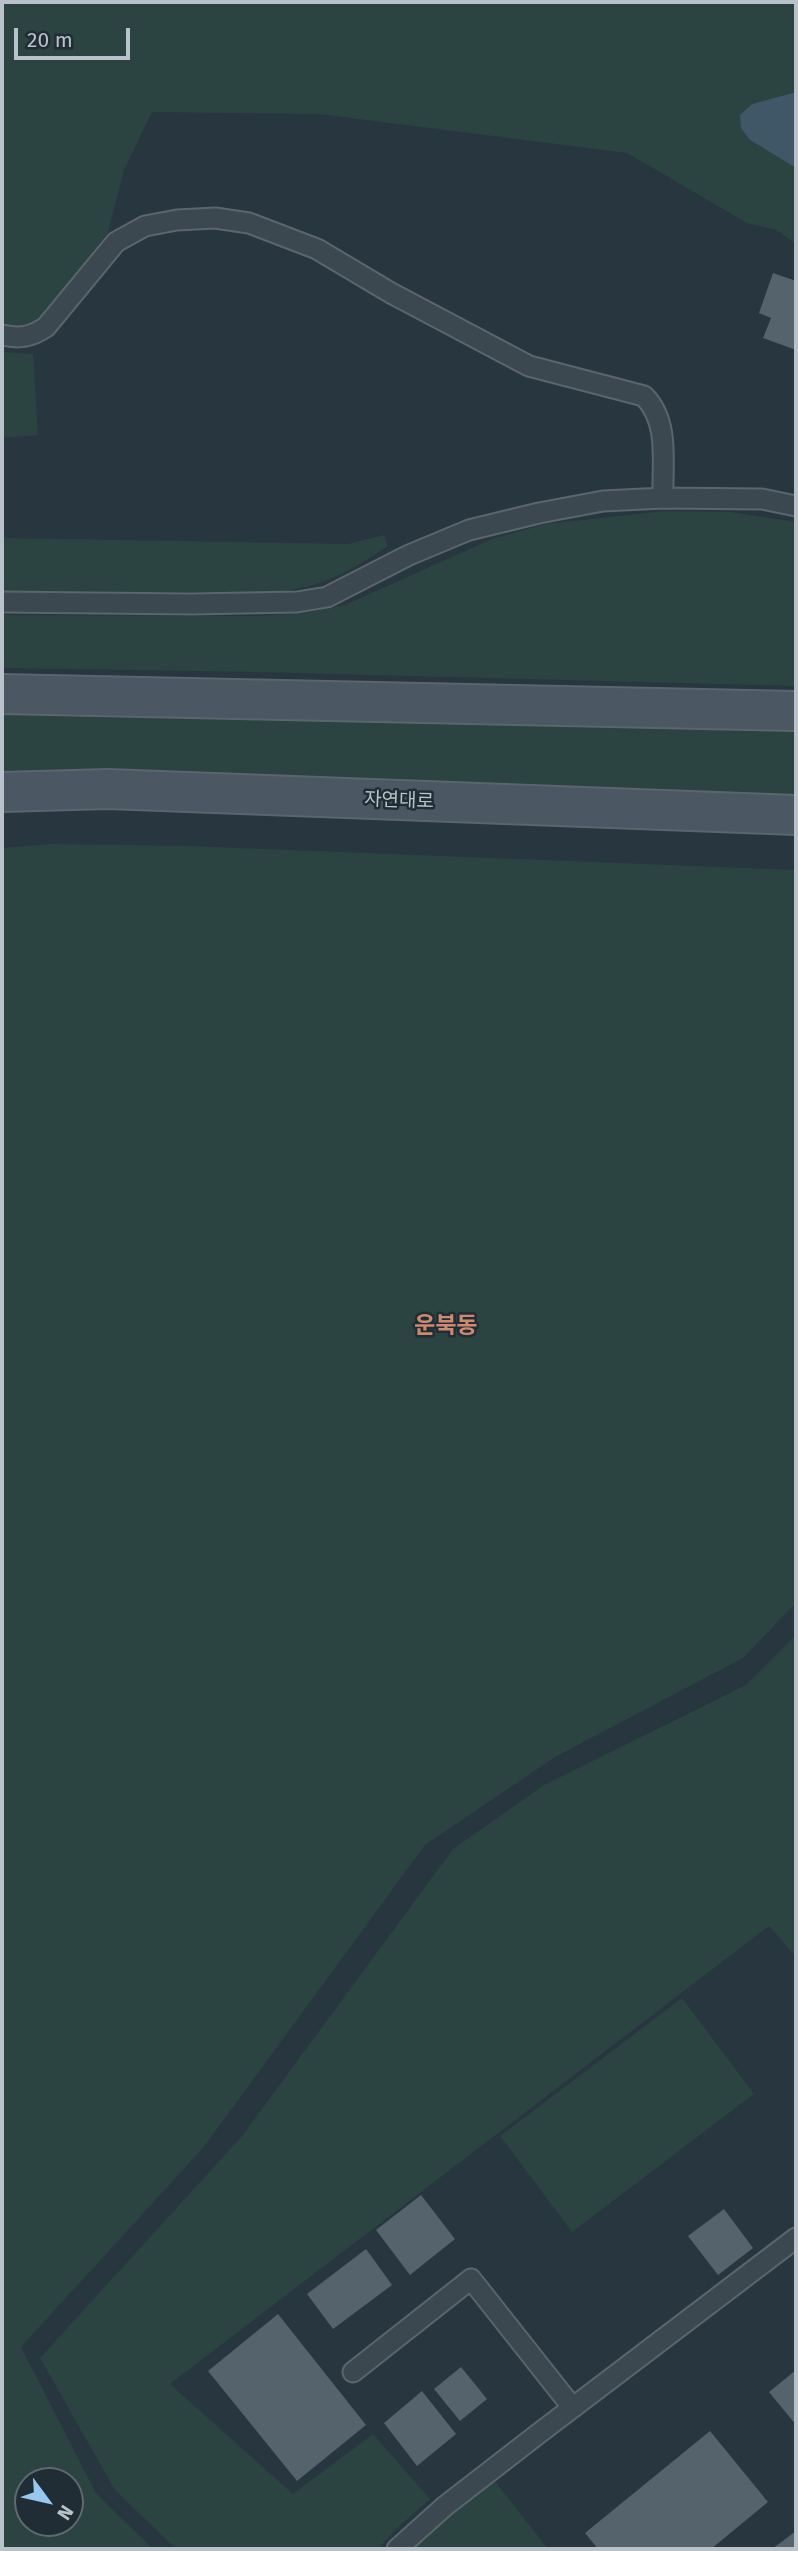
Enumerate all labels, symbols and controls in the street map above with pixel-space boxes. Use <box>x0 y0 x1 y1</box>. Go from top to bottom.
scale bar <box>18 14 133 58</box>
text: 20 m <box>27 27 73 53</box>
street label: 자연대로 <box>364 788 434 814</box>
district label: 운북동 <box>414 1313 478 1341</box>
north arrow <box>14 2467 84 2537</box>
text: N <box>52 2501 78 2524</box>

